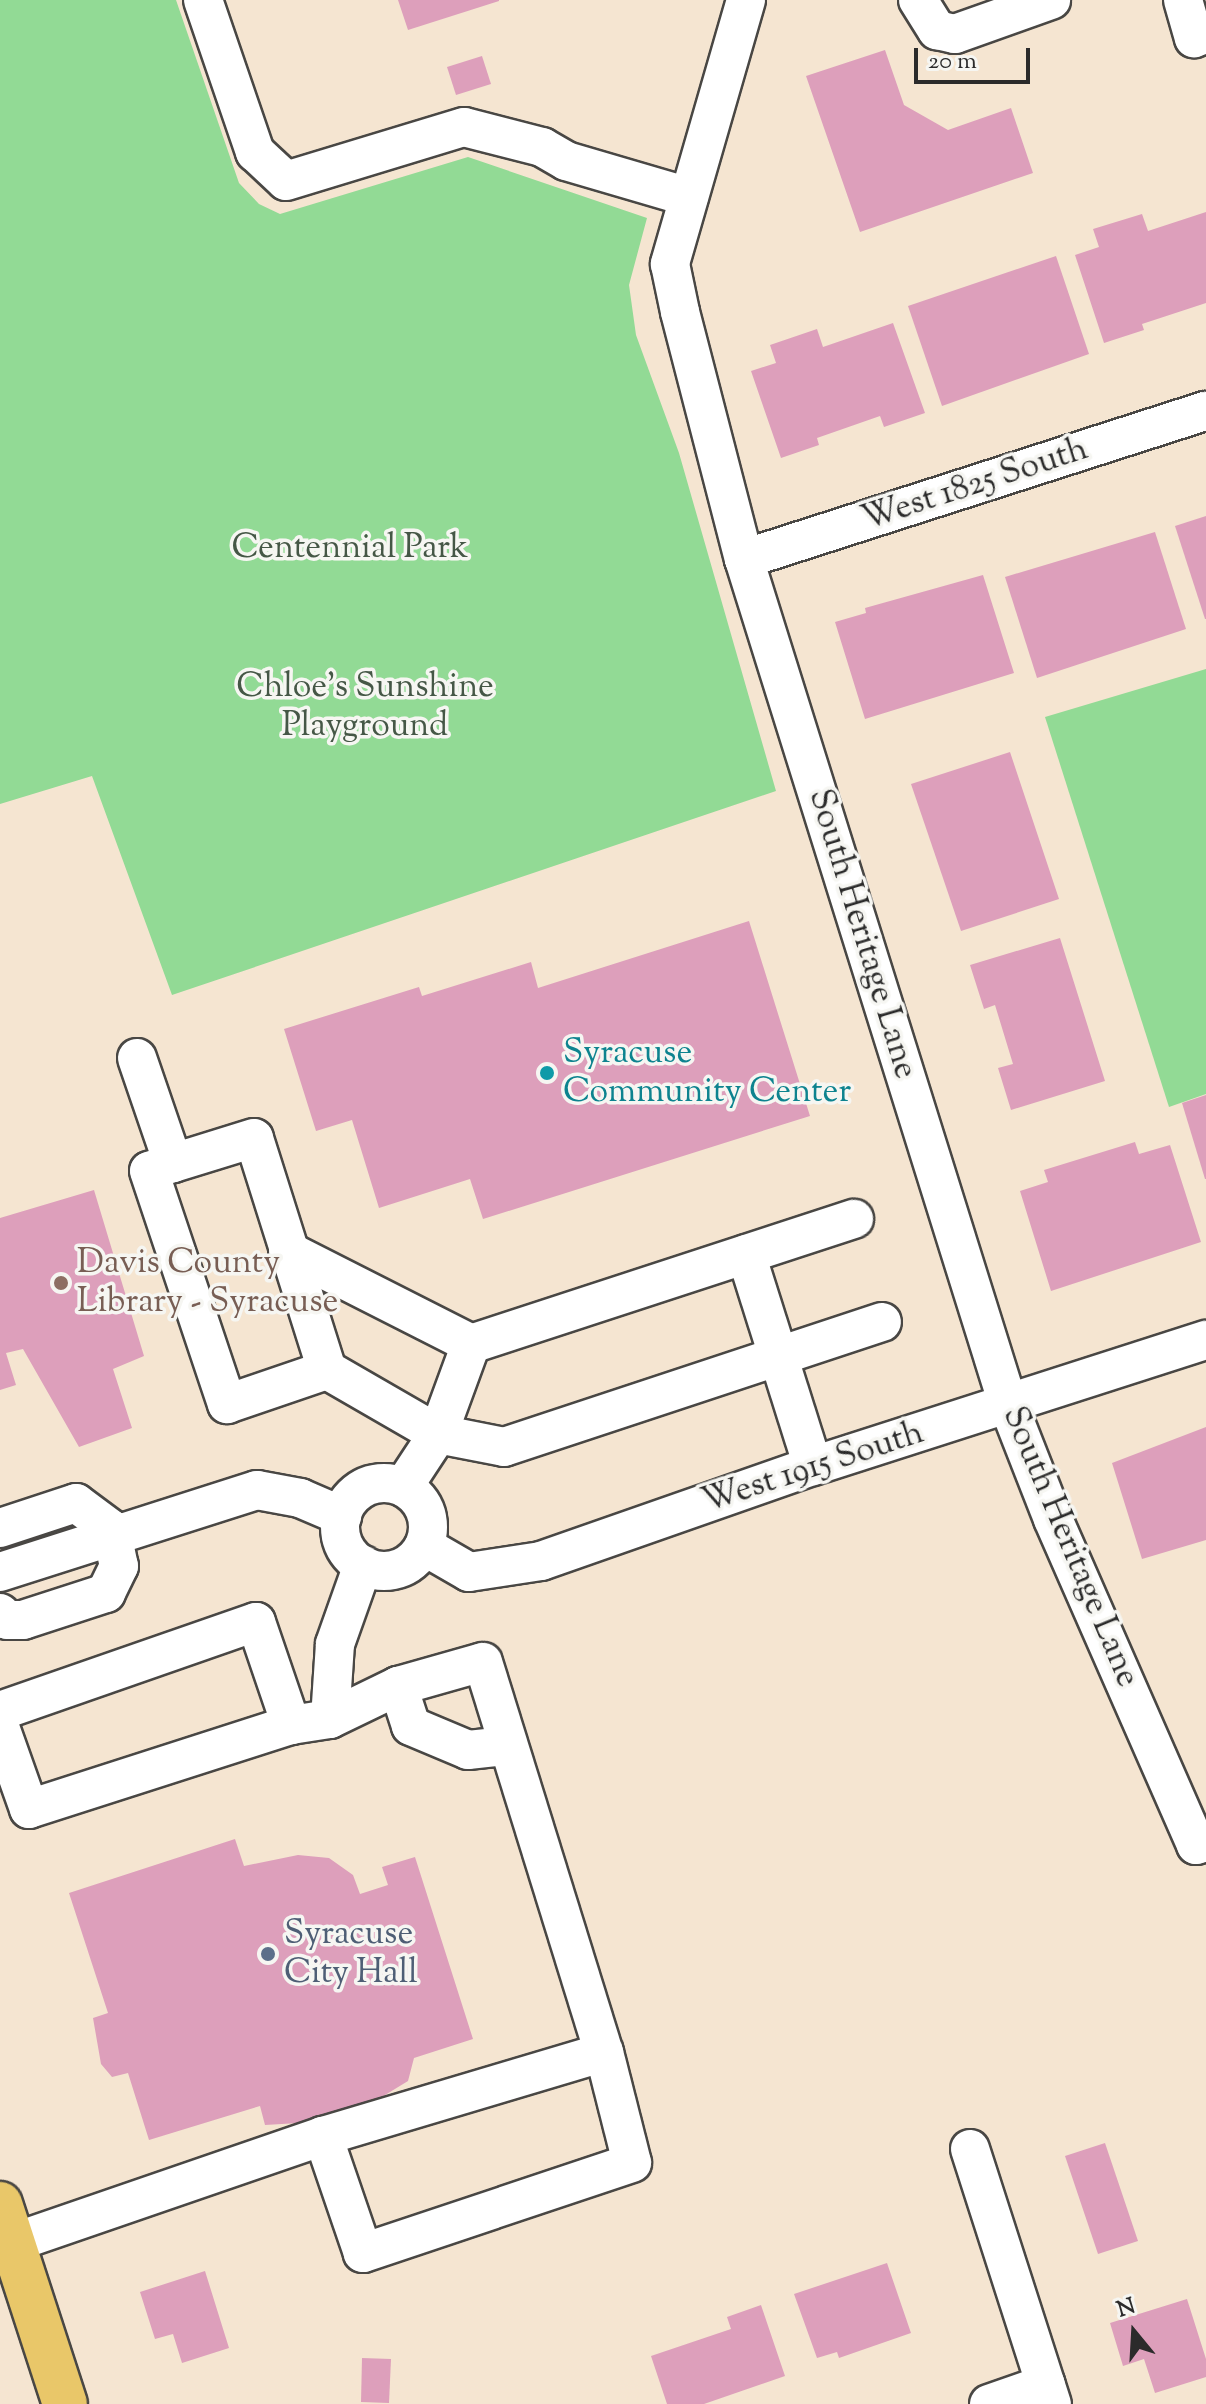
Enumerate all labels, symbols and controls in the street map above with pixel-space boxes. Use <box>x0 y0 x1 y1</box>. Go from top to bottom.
scale bar <box>918 32 1034 82</box>
text: 20 m <box>928 45 977 79</box>
street label: West 1825 South <box>857 429 1093 541</box>
park label: Centennial Park <box>232 529 468 569</box>
park label: Chloe's Sunshine Playground <box>236 667 494 746</box>
street label: South Heritage Lane <box>799 784 925 1084</box>
place label: Syracuse Community Center <box>563 1033 851 1112</box>
marker: Syracuse Community Center <box>538 1064 556 1082</box>
place label: Davis County Library - Syracuse <box>77 1243 338 1322</box>
marker: Davis County Library - Syracuse <box>52 1274 70 1292</box>
street label: South Heritage Lane <box>993 1401 1147 1693</box>
street label: West 1915 South <box>697 1413 929 1523</box>
place label: Syracuse City Hall <box>284 1914 418 1994</box>
marker: Syracuse City Hall <box>259 1945 277 1963</box>
text: N <box>1113 2291 1140 2327</box>
north arrow <box>1094 2292 1174 2372</box>

